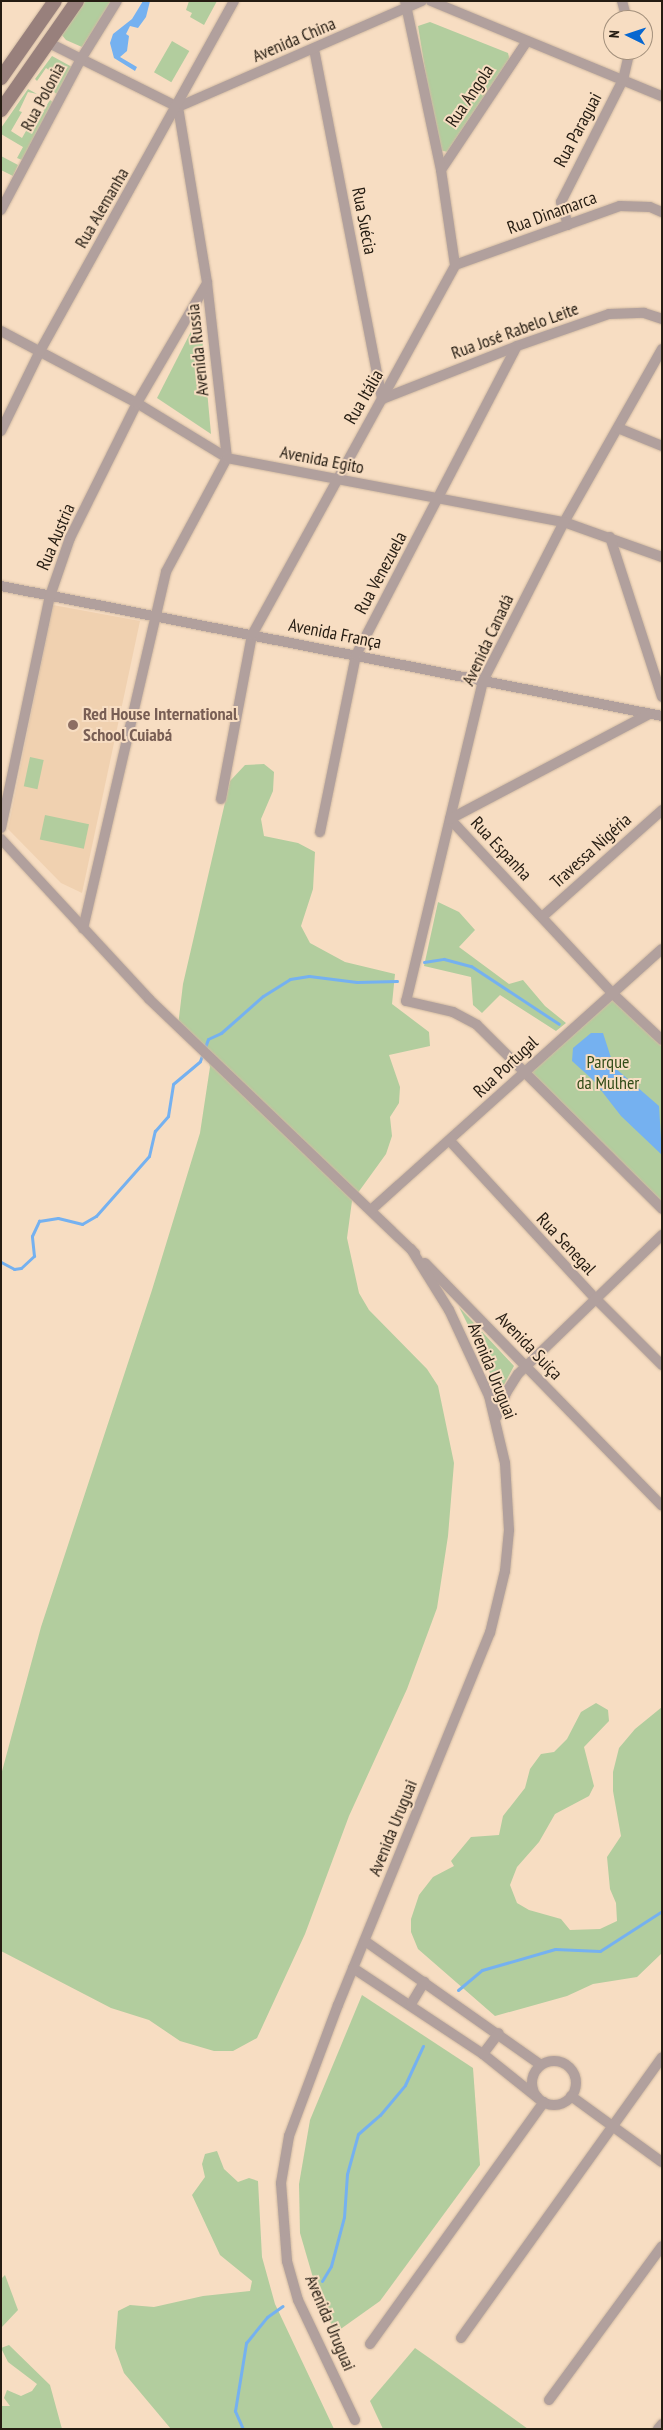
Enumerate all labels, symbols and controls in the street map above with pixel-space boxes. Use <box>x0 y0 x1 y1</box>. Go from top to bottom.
north arrow <box>603 10 653 60</box>
street label: Avenida China <box>249 13 339 67</box>
text: N <box>605 30 623 38</box>
street label: Rua Polonia <box>16 59 70 135</box>
street label: Rua Angola <box>441 61 499 131</box>
street label: Rua Paraguai <box>549 89 607 171</box>
street label: Rua Alemanha <box>70 164 134 252</box>
street label: Rua Suécia <box>347 186 381 256</box>
street label: Rua Dinamarca <box>504 187 600 239</box>
street label: Rua José Rabelo Leite <box>448 298 582 364</box>
street label: Avenida Russia <box>182 303 214 397</box>
street label: Rua Itália <box>340 366 388 428</box>
street label: Avenida Egito <box>278 441 366 479</box>
street label: Rua Austria <box>32 500 80 574</box>
street label: Rua Venezuela <box>350 528 412 618</box>
street label: Avenida Canadá <box>457 591 519 689</box>
street label: Avenida França <box>287 614 383 654</box>
place label: Red House International School Cuiabá <box>83 704 237 746</box>
marker: Red House International School Cuiabá <box>67 719 79 731</box>
street label: Travessa Nigéria <box>546 809 636 893</box>
street label: Rua Espanha <box>466 813 536 885</box>
street label: Rua Portugal <box>469 1032 543 1102</box>
park label: Parque da Mulher <box>577 1052 639 1094</box>
street label: Rua Senegal <box>532 1208 600 1280</box>
street label: Avenida Suiça <box>491 1308 567 1384</box>
street label: Avenida Uruguai <box>463 1320 521 1422</box>
street label: Avenida Uruguai <box>364 1777 422 1879</box>
street label: Avenida Uruguai <box>300 2272 360 2374</box>

